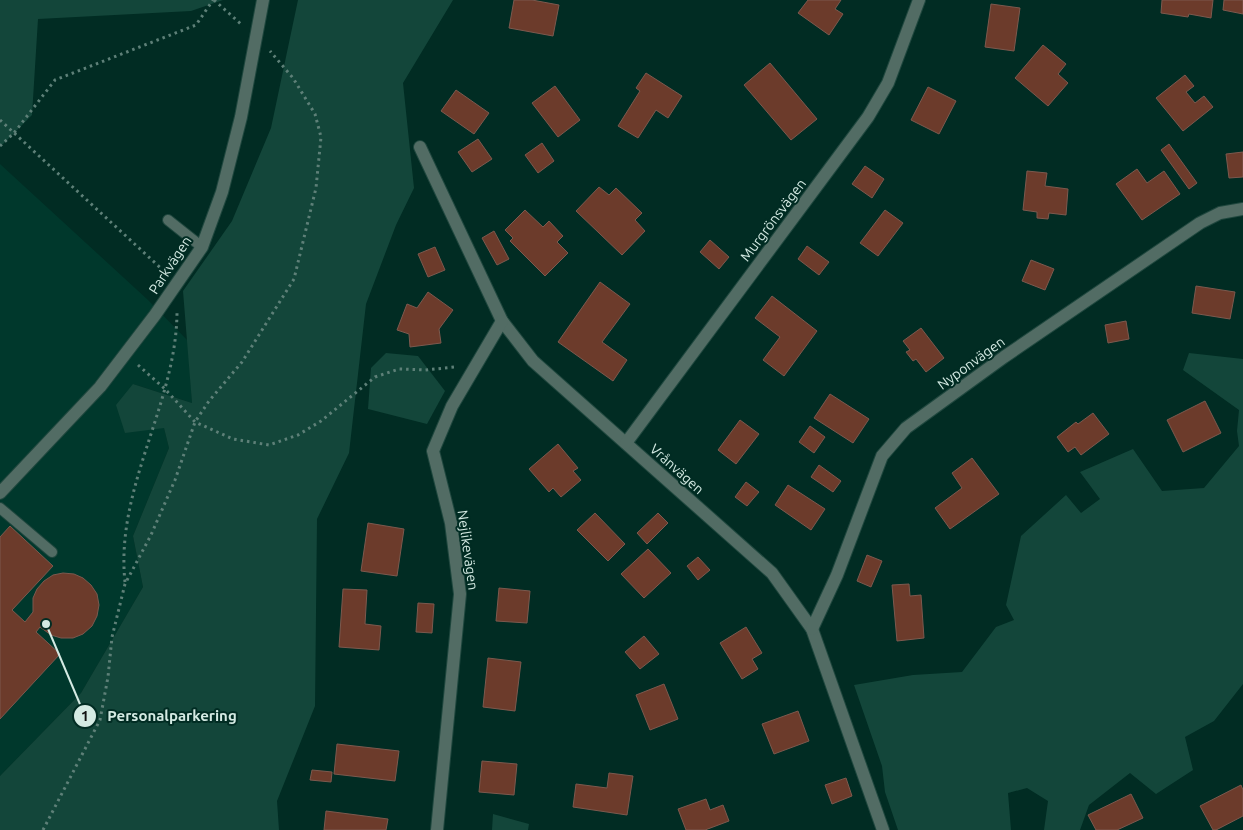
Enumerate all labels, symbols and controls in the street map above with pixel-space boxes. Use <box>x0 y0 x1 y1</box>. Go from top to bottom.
street label: Murgrönsvägen <box>737 176 809 264</box>
street label: Parkvägen <box>145 233 195 297</box>
street label: Nyponvägen <box>934 333 1008 393</box>
street label: Vrånvägen <box>647 441 707 497</box>
street label: Nejlikevägen <box>454 509 482 591</box>
callout: Personalparkering <box>72 701 247 731</box>
text: 1 <box>81 707 89 724</box>
text: Personalparkering <box>107 707 237 724</box>

